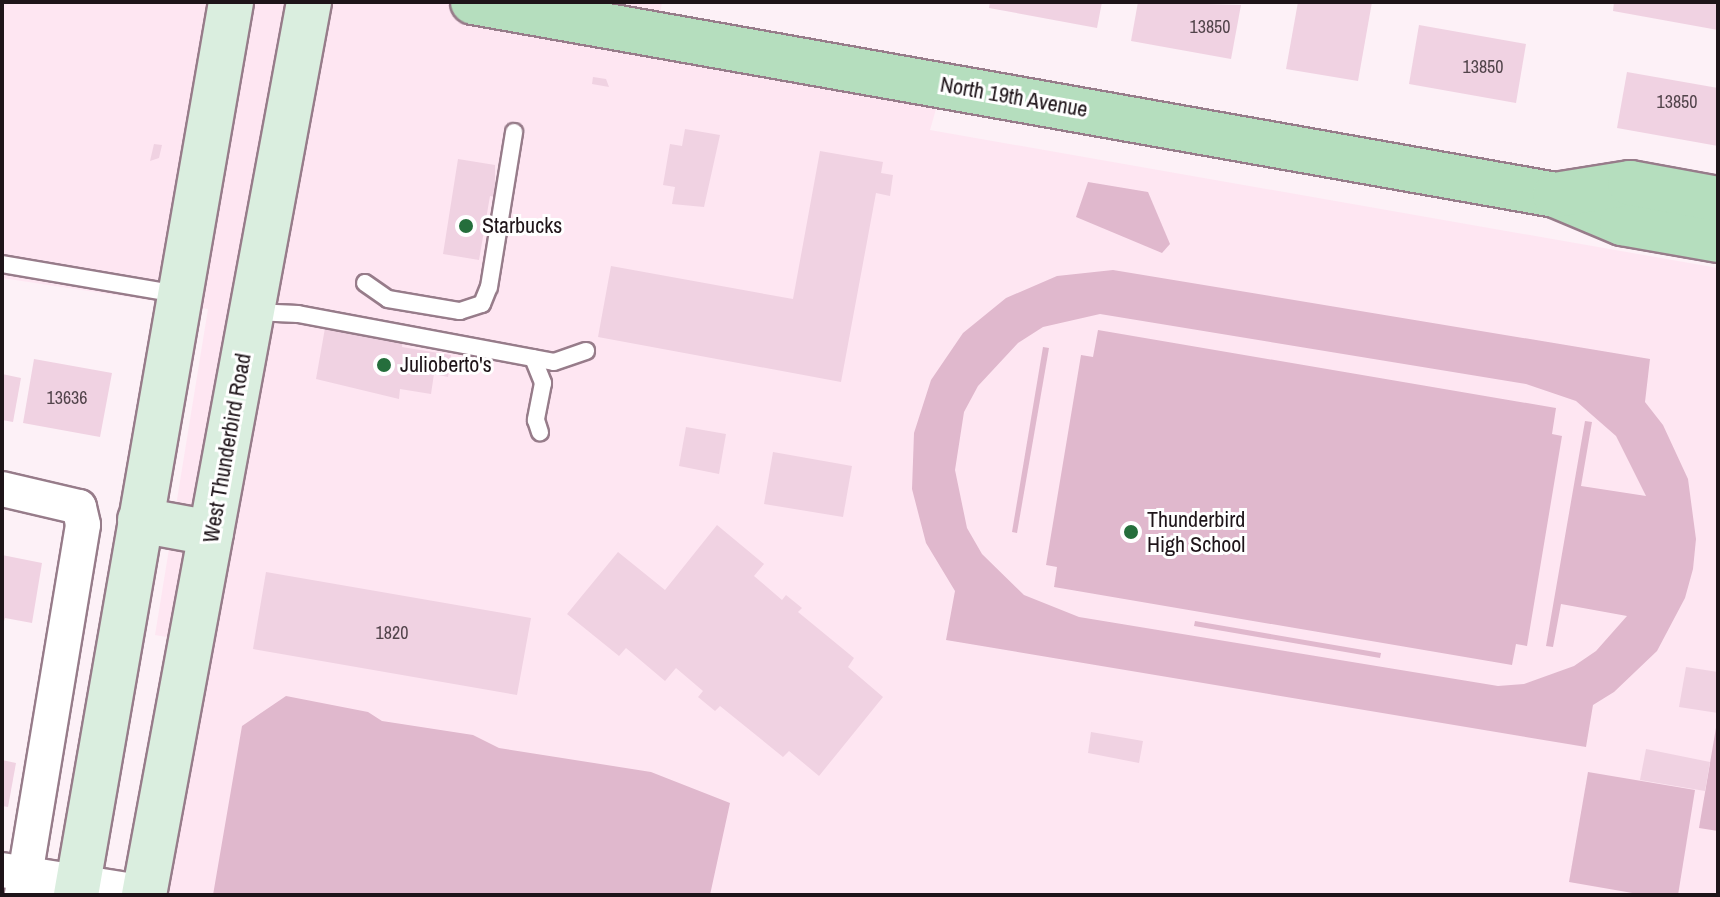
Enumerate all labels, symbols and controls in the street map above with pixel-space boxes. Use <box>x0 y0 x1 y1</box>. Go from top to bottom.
house number: 13850 <box>1189 16 1231 38</box>
house number: 13850 <box>1462 56 1504 78</box>
street label: North 19th Avenue <box>938 71 1090 123</box>
house number: 13850 <box>1656 91 1698 113</box>
place label: Starbucks <box>482 213 562 239</box>
marker: Starbucks <box>457 217 475 235</box>
street label: West Thunderbird Road <box>197 351 257 545</box>
place label: Julioberto's <box>400 352 492 378</box>
marker: Julioberto's <box>375 356 393 374</box>
house number: 13636 <box>46 387 88 409</box>
place label: Thunderbird High School <box>1147 506 1245 558</box>
marker: Thunderbird High School <box>1122 523 1140 541</box>
house number: 1820 <box>376 622 408 644</box>

